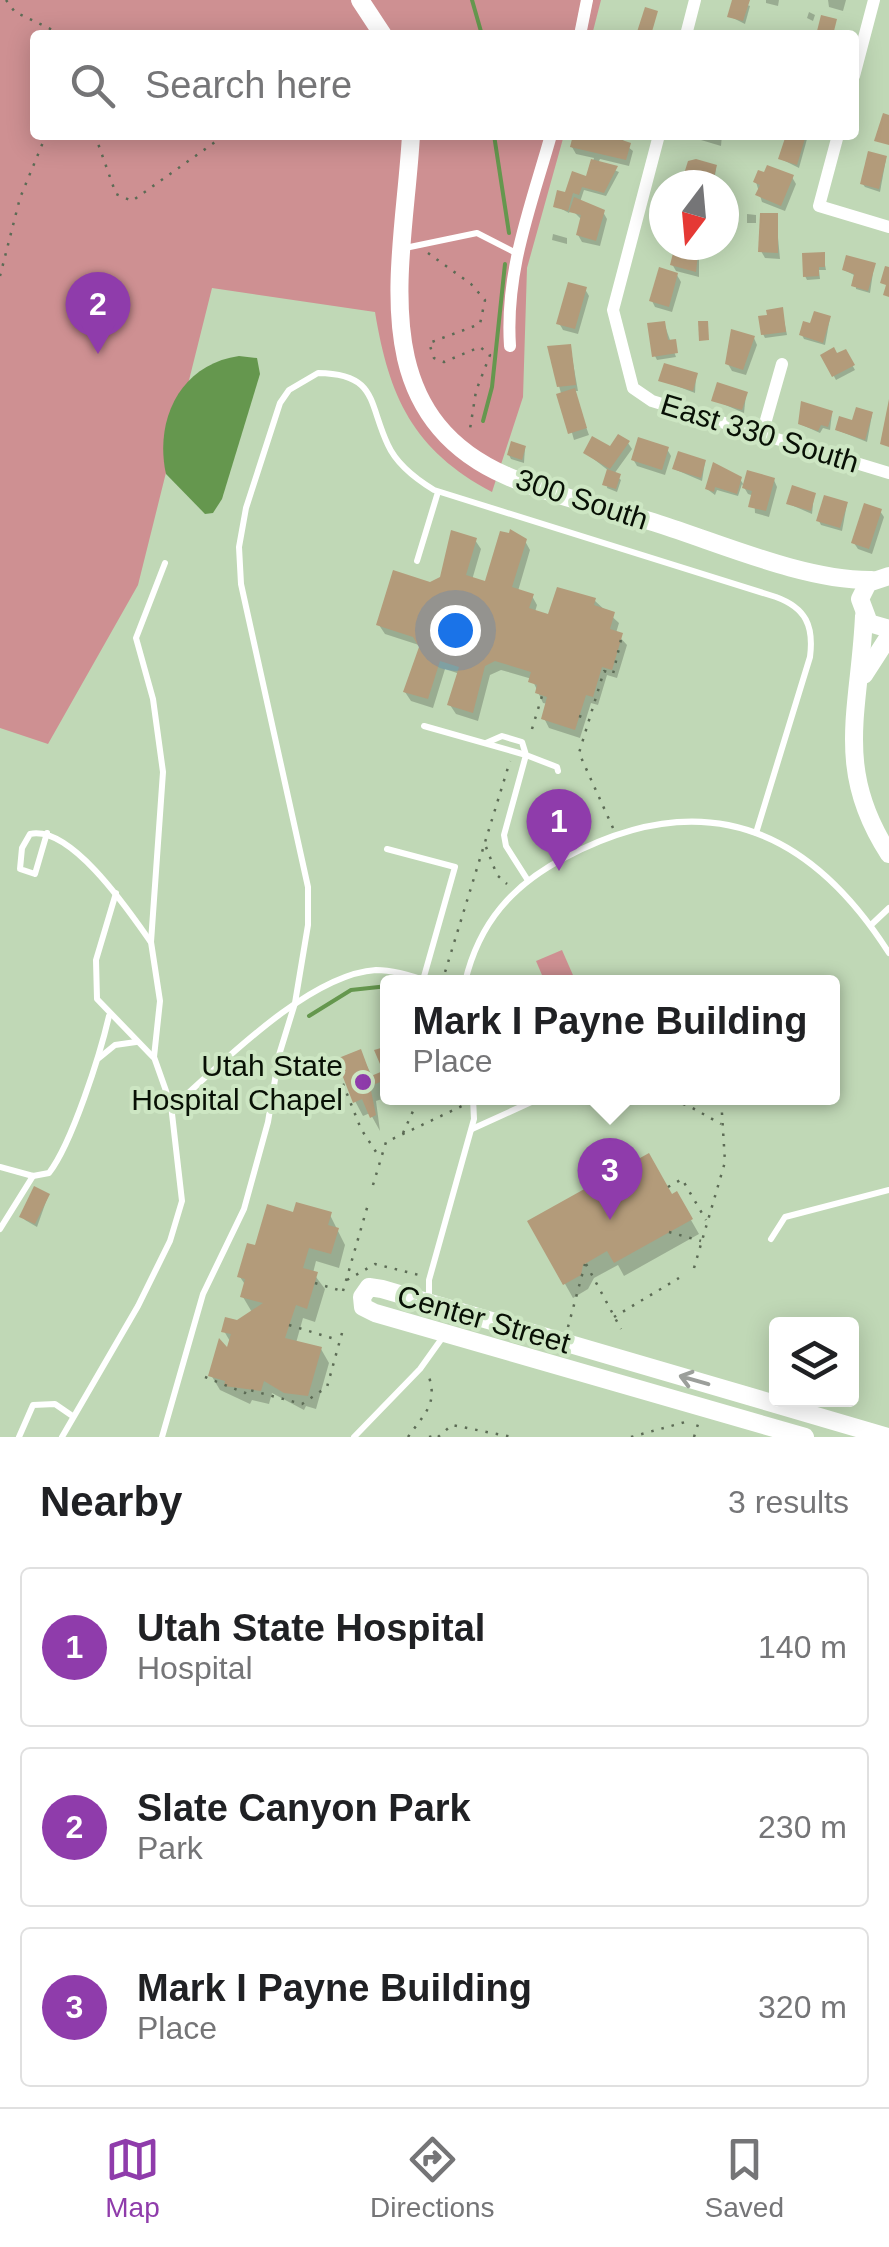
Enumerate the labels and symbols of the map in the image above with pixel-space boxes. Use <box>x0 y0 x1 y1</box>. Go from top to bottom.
north arrow <box>649 170 739 260</box>
pin: 2 <box>66 272 130 354</box>
street label: East 330 South <box>657 387 863 479</box>
street label: 300 South <box>512 462 652 536</box>
your location <box>430 605 481 656</box>
pin: 1 <box>526 788 592 871</box>
place label: Utah State Hospital Chapel <box>131 1049 343 1116</box>
marker: Utah State Hospital Chapel <box>352 1071 374 1093</box>
pin: 3 <box>578 1138 642 1220</box>
street label: Center Street <box>394 1279 575 1360</box>
one-way arrow <box>679 1370 710 1388</box>

